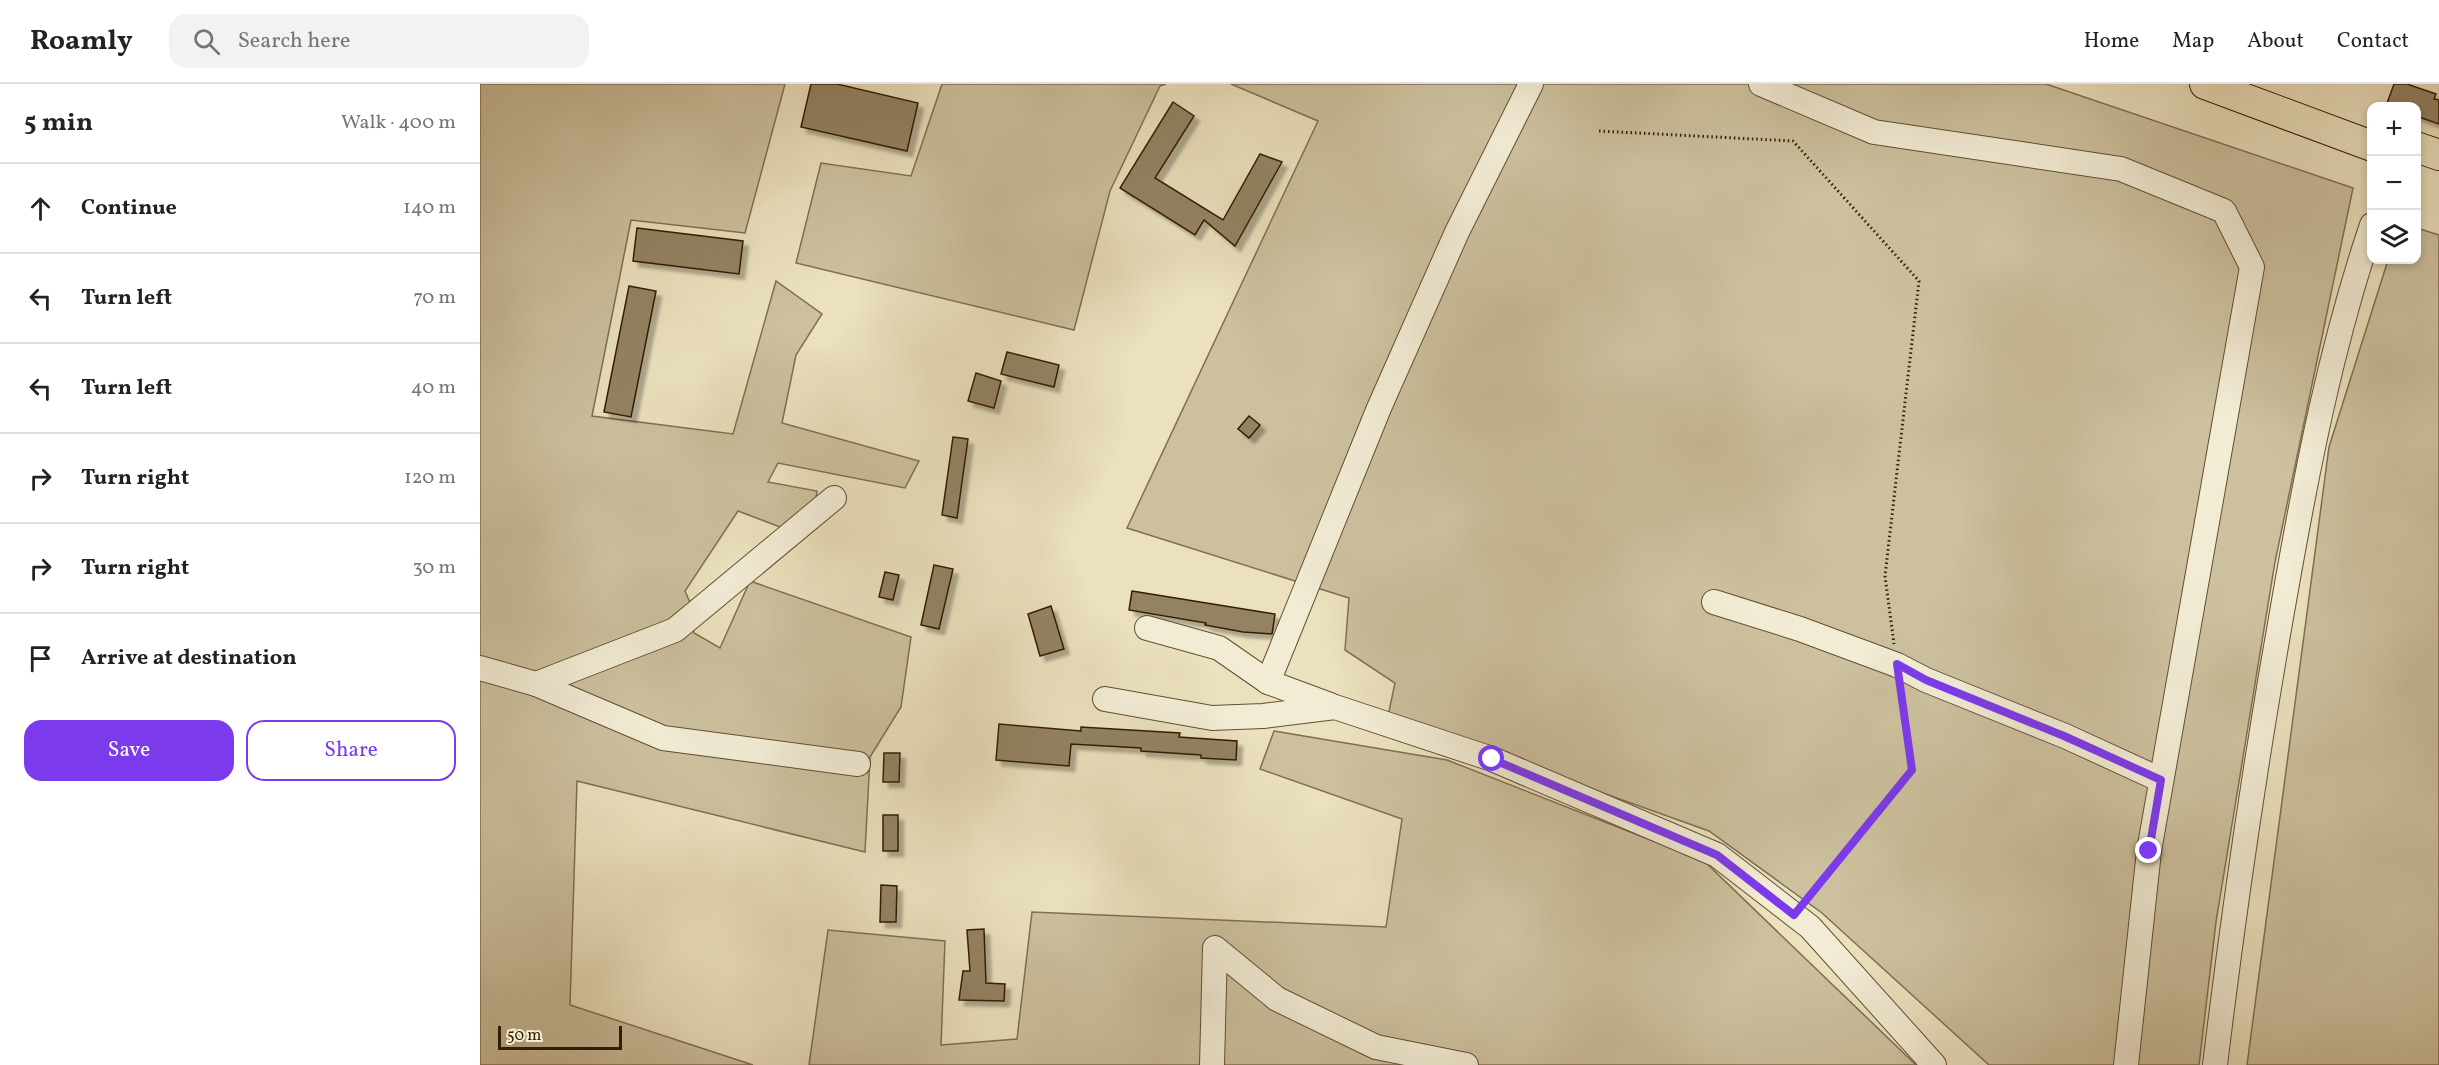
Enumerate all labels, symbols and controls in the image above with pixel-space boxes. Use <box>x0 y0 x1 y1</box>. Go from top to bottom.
search box <box>169 14 589 68</box>
text: Roamly <box>30 22 133 61</box>
icon: search <box>190 25 223 58</box>
text: Search here <box>238 26 350 57</box>
text: Home <box>2084 27 2139 56</box>
text: Map <box>2172 27 2214 56</box>
text: About <box>2247 27 2304 56</box>
text: Contact <box>2337 27 2409 56</box>
map controls <box>2367 102 2421 264</box>
button: + <box>2367 102 2421 156</box>
text: 5 min <box>24 105 93 141</box>
text: Walk · 400 m <box>341 109 456 137</box>
button: − <box>2367 156 2421 210</box>
icon: ahead <box>24 192 57 225</box>
text: Continue <box>81 193 177 224</box>
text: 140 m <box>403 194 456 222</box>
button: layers <box>2367 210 2421 264</box>
icon: left <box>24 282 57 315</box>
text: Turn left <box>81 283 172 314</box>
text: 70 m <box>413 284 456 312</box>
icon: left <box>24 372 57 405</box>
text: Turn left <box>81 373 172 404</box>
text: 40 m <box>411 374 456 402</box>
icon: right <box>24 462 57 495</box>
text: Turn right <box>81 463 189 494</box>
text: 120 m <box>404 464 456 492</box>
icon: right <box>24 552 57 585</box>
text: Turn right <box>81 553 189 584</box>
text: 30 m <box>412 554 456 582</box>
icon: arrive <box>24 642 57 675</box>
text: Arrive at destination <box>81 643 297 674</box>
button: Save <box>24 720 234 781</box>
button: Share <box>246 720 456 781</box>
route start <box>1478 745 1504 771</box>
route end <box>2135 837 2161 863</box>
scale bar <box>498 1023 622 1050</box>
text: 50 m <box>507 1025 541 1047</box>

